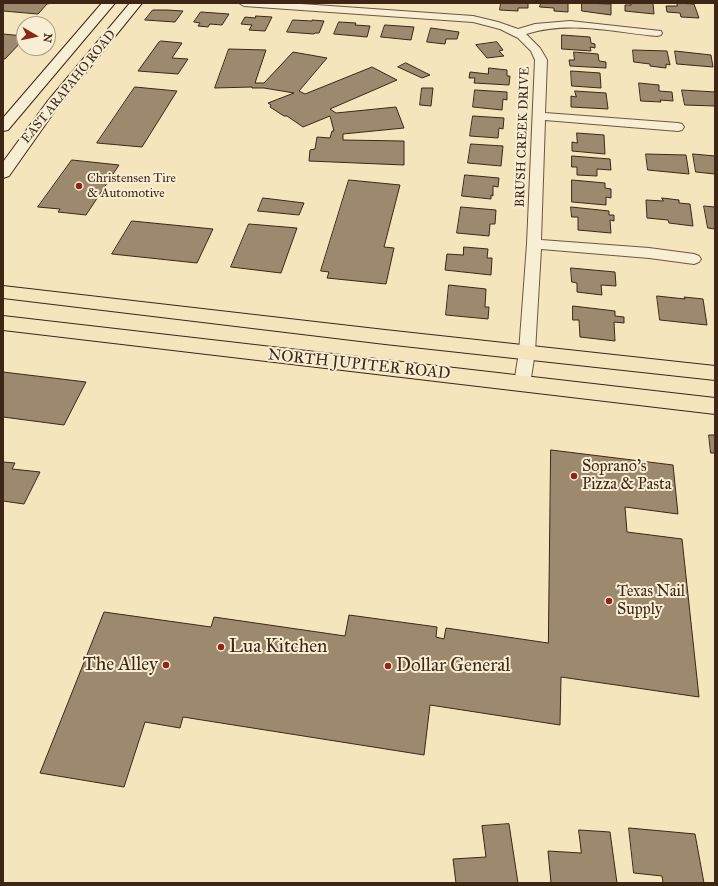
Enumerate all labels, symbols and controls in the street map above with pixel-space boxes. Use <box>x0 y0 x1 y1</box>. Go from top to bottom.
north arrow <box>16 16 56 56</box>
street label: EAST ARAPAHO ROAD <box>19 27 119 147</box>
text: N <box>40 32 55 43</box>
street label: BRUSH CREEK DRIVE <box>513 66 533 208</box>
place label: Christensen Tire & Automotive <box>87 171 176 202</box>
marker: Christensen Tire & Automotive <box>74 181 84 191</box>
street label: NORTH JUPITER ROAD <box>267 346 451 384</box>
place label: Soprano’s Pizza & Pasta <box>582 457 671 495</box>
marker: Soprano’s Pizza & Pasta <box>569 471 579 481</box>
place label: Texas Nail Supply <box>617 582 685 620</box>
marker: Texas Nail Supply <box>604 596 614 606</box>
place label: Lua Kitchen <box>229 636 327 658</box>
marker: Lua Kitchen <box>216 642 226 652</box>
place label: The Alley <box>83 654 158 676</box>
place label: Dollar General <box>396 655 510 677</box>
marker: The Alley <box>161 660 171 670</box>
marker: Dollar General <box>383 661 393 671</box>

